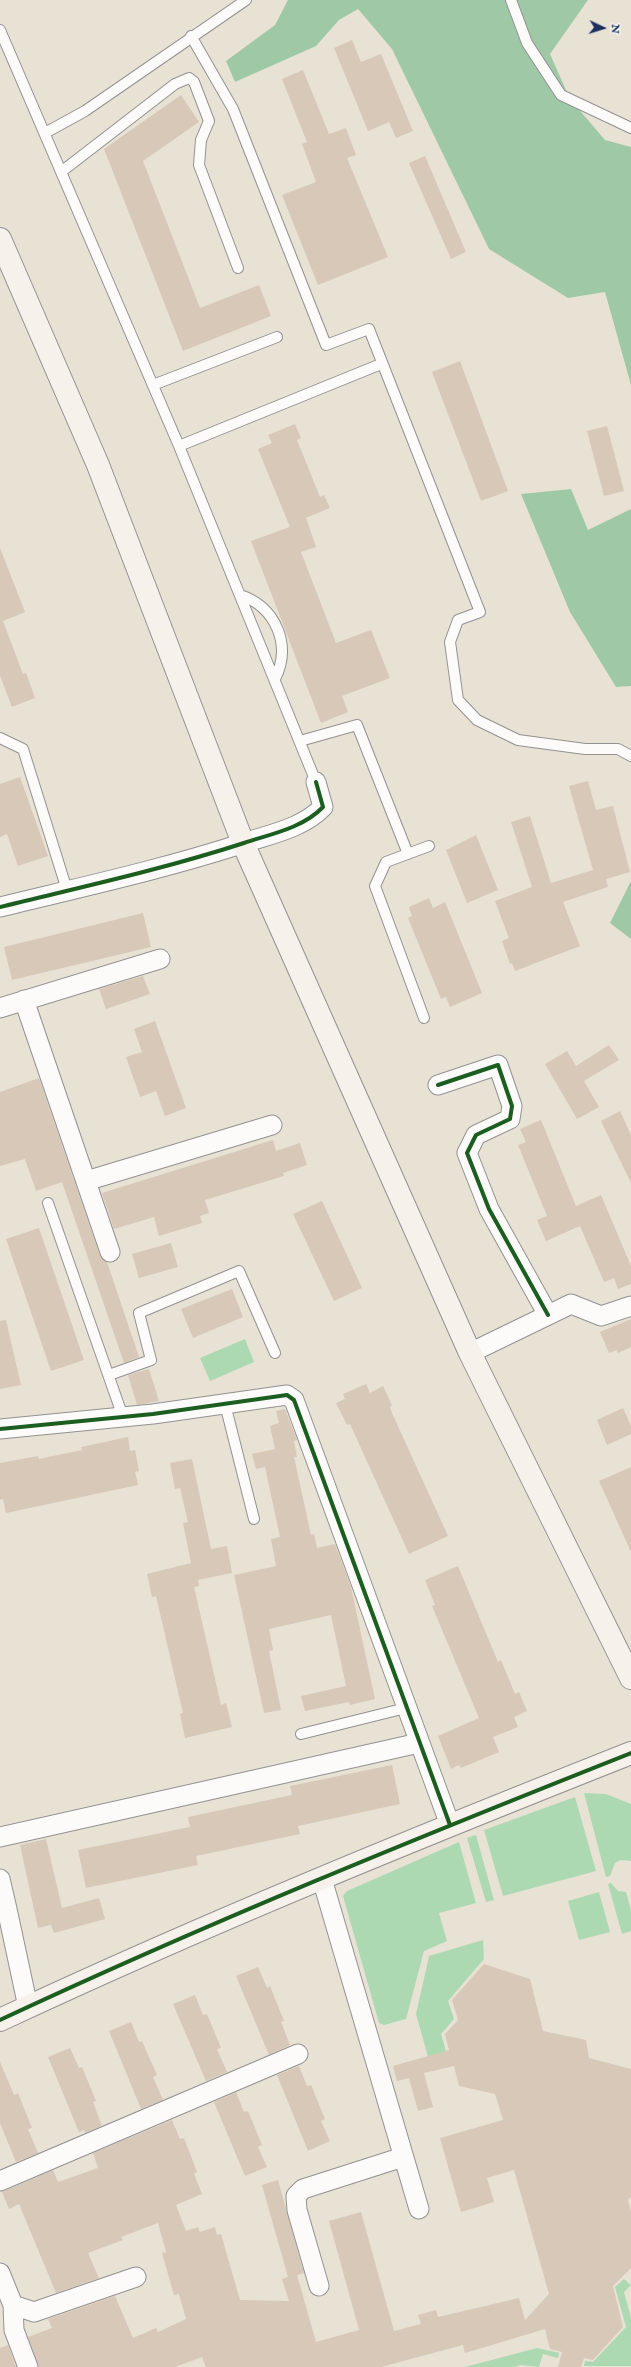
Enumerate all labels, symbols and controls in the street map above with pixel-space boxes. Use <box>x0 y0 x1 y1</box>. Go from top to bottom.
north arrow <box>583 8 623 48</box>
text: N <box>608 24 622 34</box>

